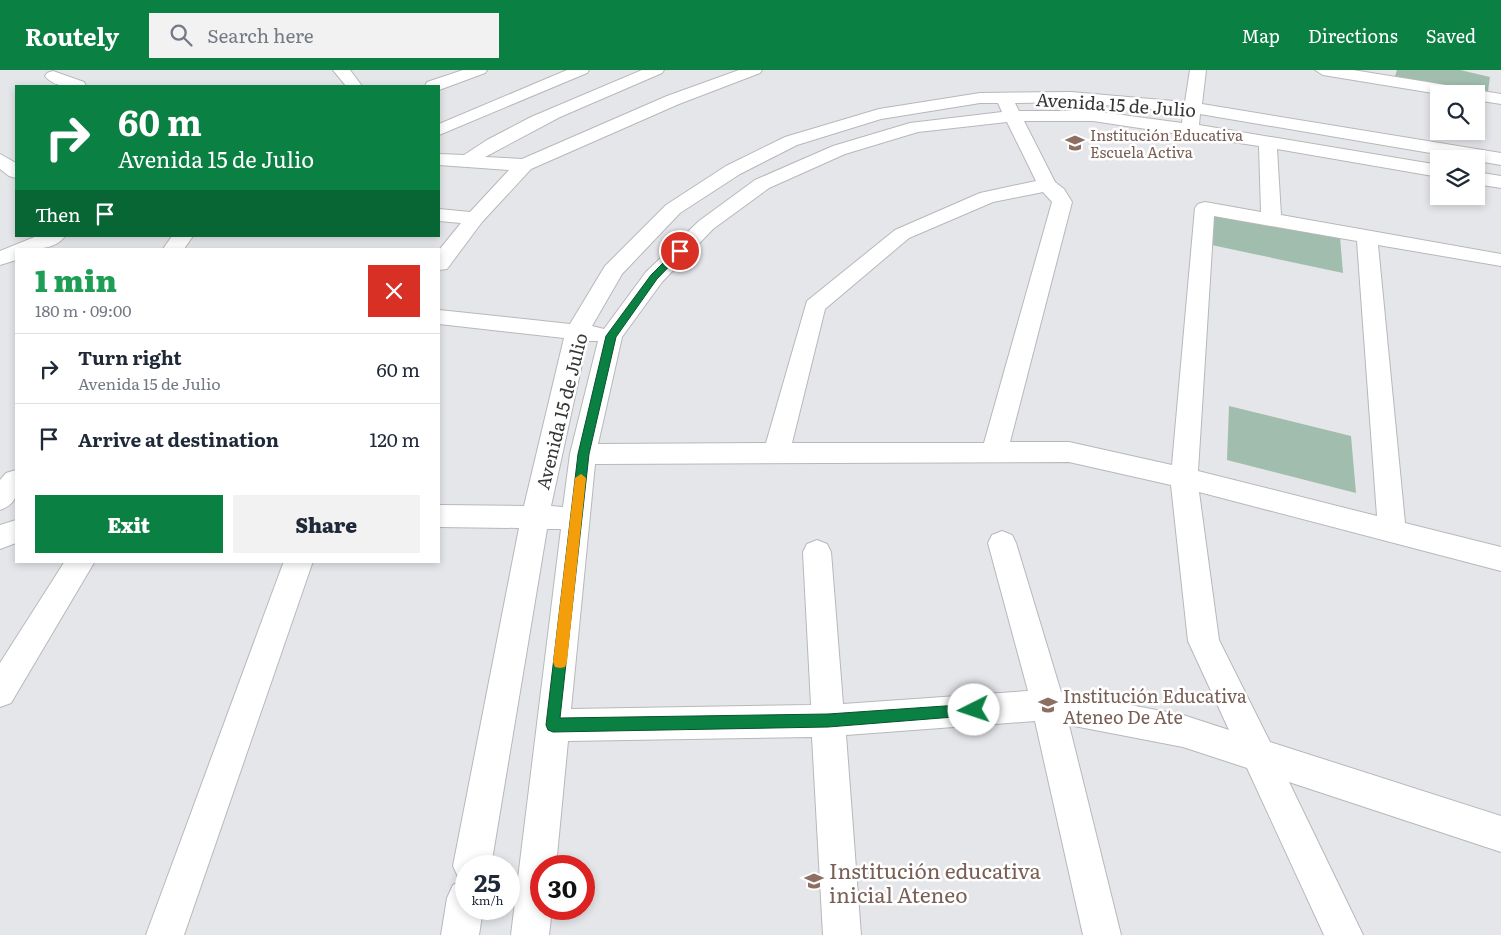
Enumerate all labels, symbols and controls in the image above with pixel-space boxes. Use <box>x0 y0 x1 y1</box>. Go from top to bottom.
search box <box>149 13 499 58</box>
text: Routely <box>25 18 119 53</box>
icon: search <box>167 21 195 49</box>
text: Search here <box>207 21 314 49</box>
text: Map <box>1242 22 1280 49</box>
text: Directions <box>1308 22 1398 49</box>
text: Saved <box>1426 22 1476 49</box>
street label: Avenida 15 de Julio <box>1035 85 1197 123</box>
map controls <box>1430 85 1485 205</box>
button: search <box>1430 85 1485 140</box>
text: 60 m <box>118 95 202 147</box>
icon: right <box>35 105 100 170</box>
place label: Institución Educativa Escuela Activa <box>1090 123 1244 163</box>
school or university icon: Institución Educativa Escuela Activa <box>1064 132 1086 154</box>
text: Avenida 15 de Julio <box>118 142 314 175</box>
button: layers <box>1430 150 1485 205</box>
text: Then <box>35 200 81 228</box>
icon: arrive <box>91 200 119 228</box>
pin <box>659 230 701 272</box>
icon: arrive <box>666 237 694 265</box>
text: 1 min <box>35 257 117 301</box>
button: close <box>368 265 420 317</box>
text: 180 m · 09:00 <box>35 298 131 322</box>
street label: Avenida 15 de Julio <box>528 330 594 492</box>
text: Turn right <box>78 343 182 371</box>
icon: right <box>35 355 63 383</box>
text: 60 m <box>377 355 420 383</box>
text: Avenida 15 de Julio <box>78 371 221 395</box>
icon: arrive <box>35 425 63 453</box>
text: Arrive at destination <box>78 425 279 453</box>
text: 120 m <box>369 425 420 453</box>
button: Exit <box>35 495 223 553</box>
button: Share <box>233 495 420 553</box>
place label: Institución Educativa Ateneo De Ate <box>1063 682 1247 730</box>
position arrow <box>947 683 999 735</box>
school or university icon: Institución Educativa Ateneo De Ate <box>1037 694 1059 716</box>
place label: Institución educativa inicial Ateneo <box>829 854 1042 909</box>
speed limit sign: 30 <box>530 855 595 920</box>
text: 25 <box>474 863 501 900</box>
school or university icon: Institución educativa inicial Ateneo <box>803 870 825 892</box>
text: km/h <box>472 891 503 909</box>

